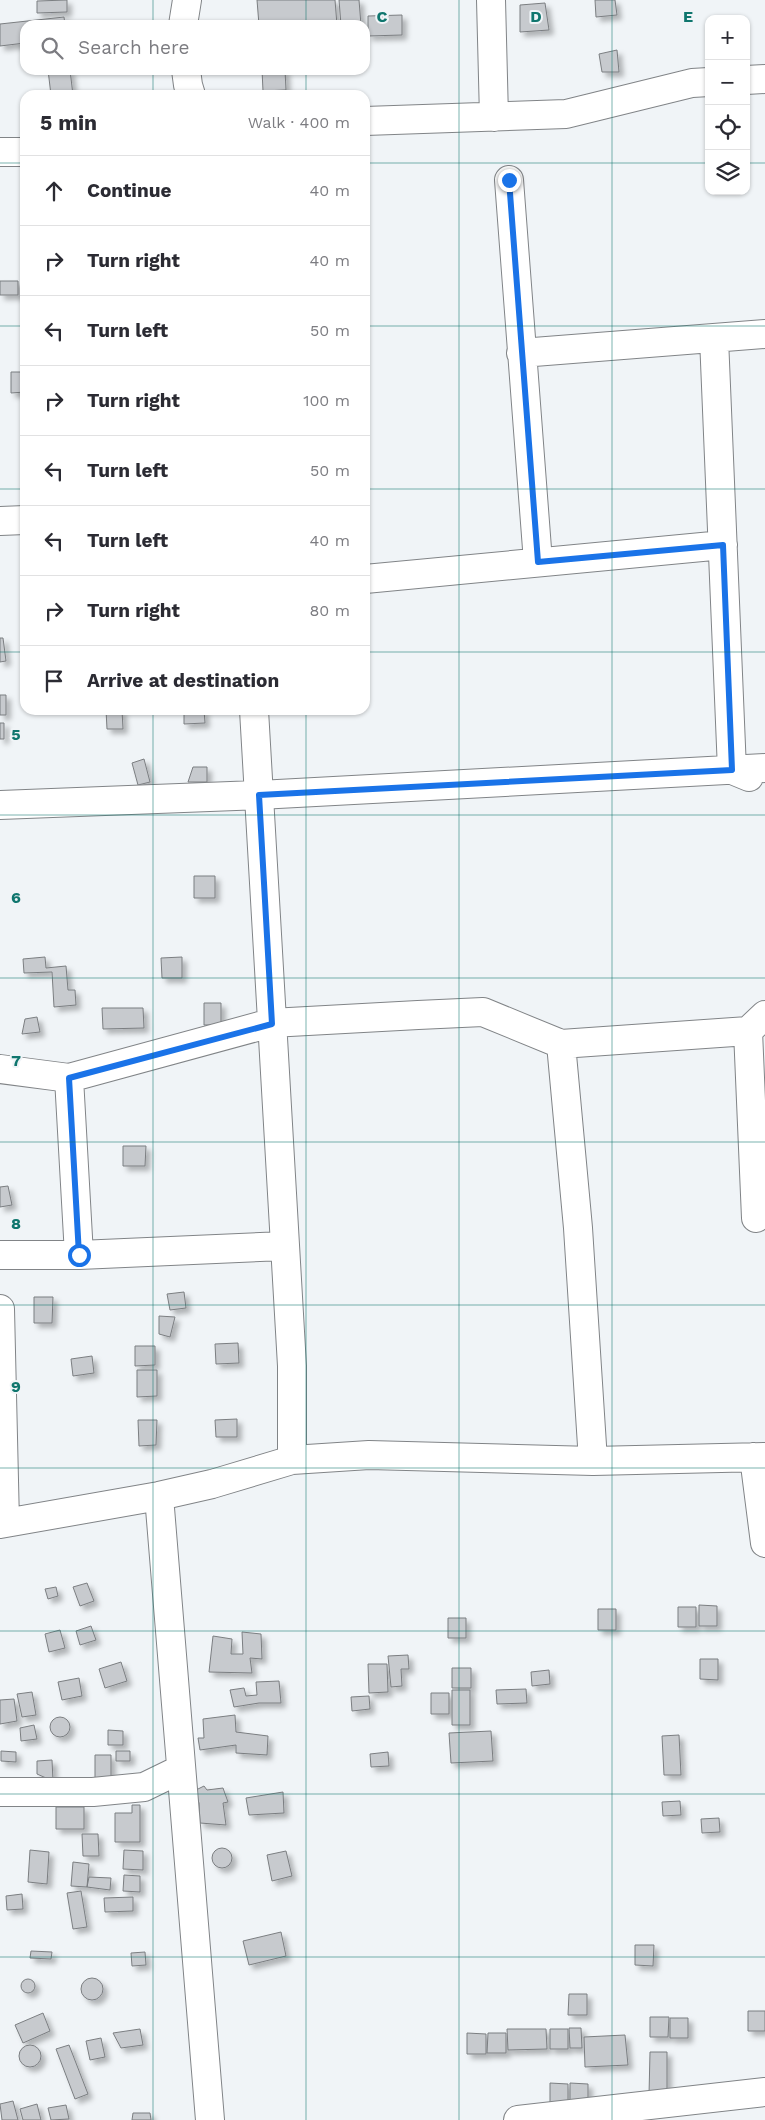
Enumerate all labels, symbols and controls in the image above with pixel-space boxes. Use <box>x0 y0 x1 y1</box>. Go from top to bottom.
text: C <box>377 7 388 26</box>
text: D <box>530 7 542 26</box>
text: E <box>683 7 693 26</box>
map controls <box>705 15 750 195</box>
button: + <box>705 15 750 60</box>
search box <box>20 20 370 75</box>
icon: search <box>38 34 66 62</box>
text: Search here <box>78 36 189 59</box>
button: − <box>705 60 750 105</box>
button: locate <box>705 105 750 150</box>
text: 5 min <box>40 110 97 135</box>
text: Walk · 400 m <box>248 113 350 132</box>
button: layers <box>705 150 750 195</box>
route end <box>498 169 521 192</box>
icon: ahead <box>40 177 68 205</box>
text: Continue <box>87 179 171 202</box>
text: 40 m <box>310 181 350 200</box>
icon: right <box>40 247 68 275</box>
text: Turn right <box>87 249 180 272</box>
text: 40 m <box>310 251 350 270</box>
icon: left <box>40 317 68 345</box>
text: Turn left <box>87 319 168 342</box>
text: 50 m <box>310 321 350 340</box>
icon: right <box>40 387 68 415</box>
text: Turn right <box>87 389 180 412</box>
text: 100 m <box>303 391 350 410</box>
icon: left <box>40 457 68 485</box>
text: Turn left <box>87 459 168 482</box>
text: 50 m <box>310 461 350 480</box>
icon: left <box>40 527 68 555</box>
text: Turn left <box>87 529 168 552</box>
text: 40 m <box>310 531 350 550</box>
icon: right <box>40 597 68 625</box>
text: Turn right <box>87 599 180 622</box>
text: 80 m <box>309 601 350 620</box>
icon: arrive <box>40 667 68 695</box>
text: Arrive at destination <box>87 669 279 692</box>
text: 5 <box>11 725 21 744</box>
text: 6 <box>11 888 21 907</box>
text: 7 <box>11 1051 21 1070</box>
text: 8 <box>11 1214 21 1233</box>
route start <box>68 1244 91 1267</box>
text: 9 <box>11 1377 21 1396</box>

